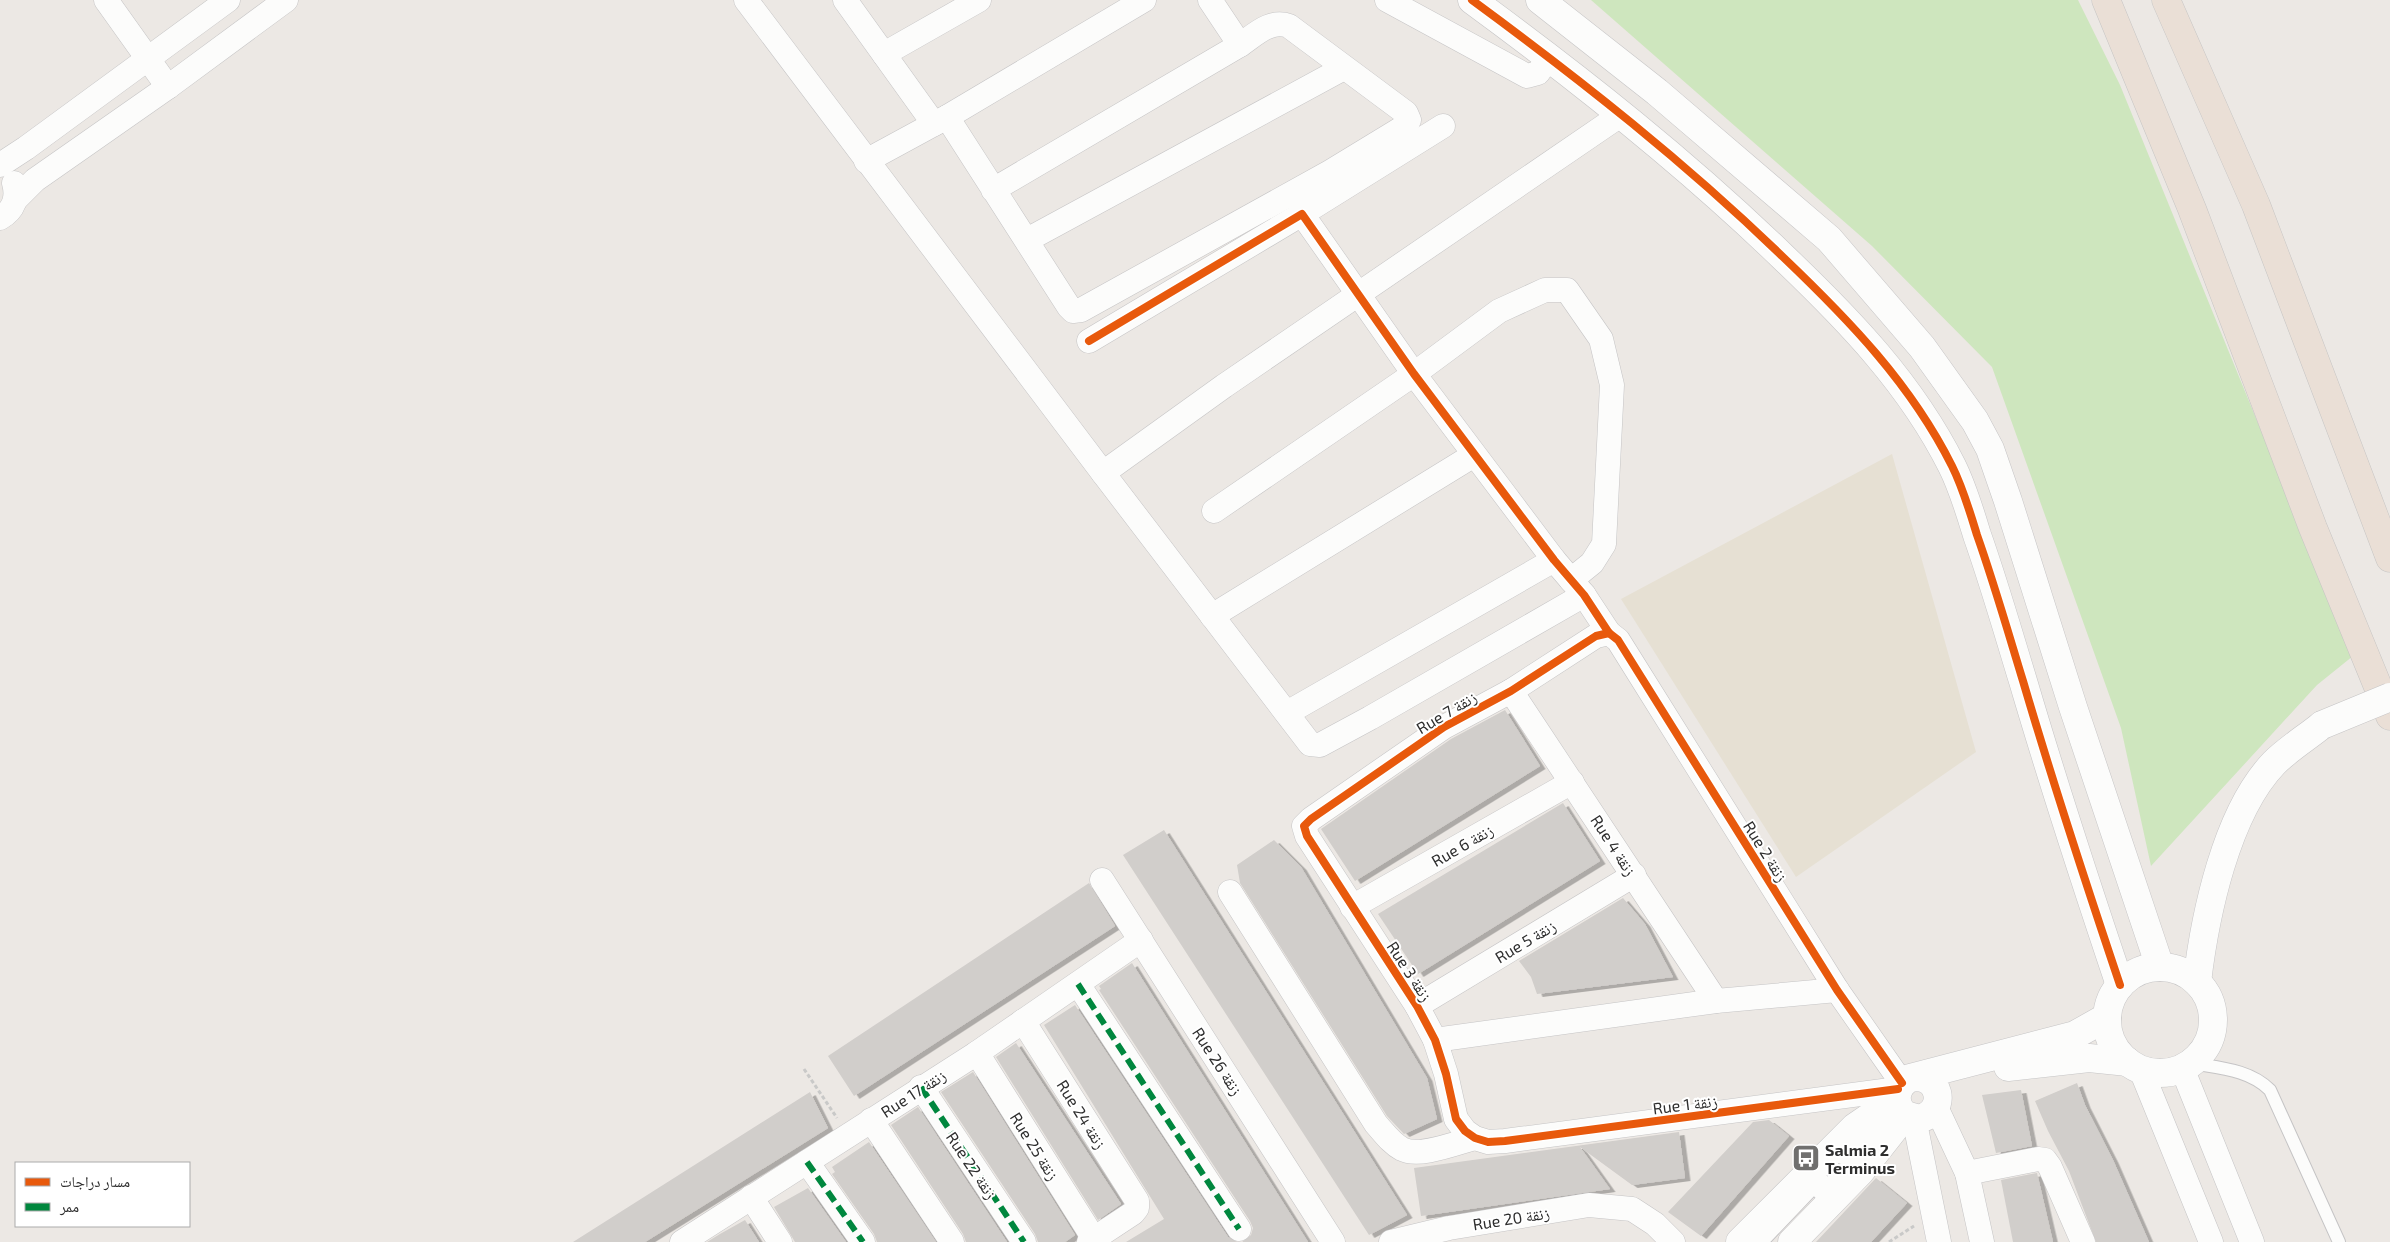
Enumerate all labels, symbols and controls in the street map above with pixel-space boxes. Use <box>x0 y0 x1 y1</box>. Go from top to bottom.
street label: Rue 7 زنقة <box>1412 687 1480 738</box>
street label: Rue 4 زنقة <box>1587 811 1641 879</box>
street label: Rue 2 زنقة <box>1739 817 1792 885</box>
street label: Rue 6 زنقة <box>1428 820 1497 871</box>
street label: Rue 5 زنقة <box>1491 916 1559 967</box>
street label: Rue 3 زنقة <box>1383 937 1436 1005</box>
street label: Rue 26 زنقة <box>1188 1024 1247 1099</box>
street label: Rue 17 زنقة <box>877 1065 949 1122</box>
street label: Rue 24 زنقة <box>1053 1076 1111 1152</box>
street label: Rue 1 زنقة <box>1652 1091 1719 1118</box>
street label: Rue 25 زنقة <box>1006 1109 1063 1184</box>
street label: Rue 22 زنقة <box>942 1128 1001 1203</box>
place label: Salmia 2 Terminus <box>1825 1140 1895 1177</box>
bus stop icon: Salmia 2 Terminus <box>1791 1143 1821 1173</box>
legend <box>15 1162 190 1227</box>
text: مسار دراجات <box>60 1172 130 1191</box>
text: ممر <box>59 1197 79 1216</box>
street label: Rue 20 زنقة <box>1471 1203 1551 1234</box>

